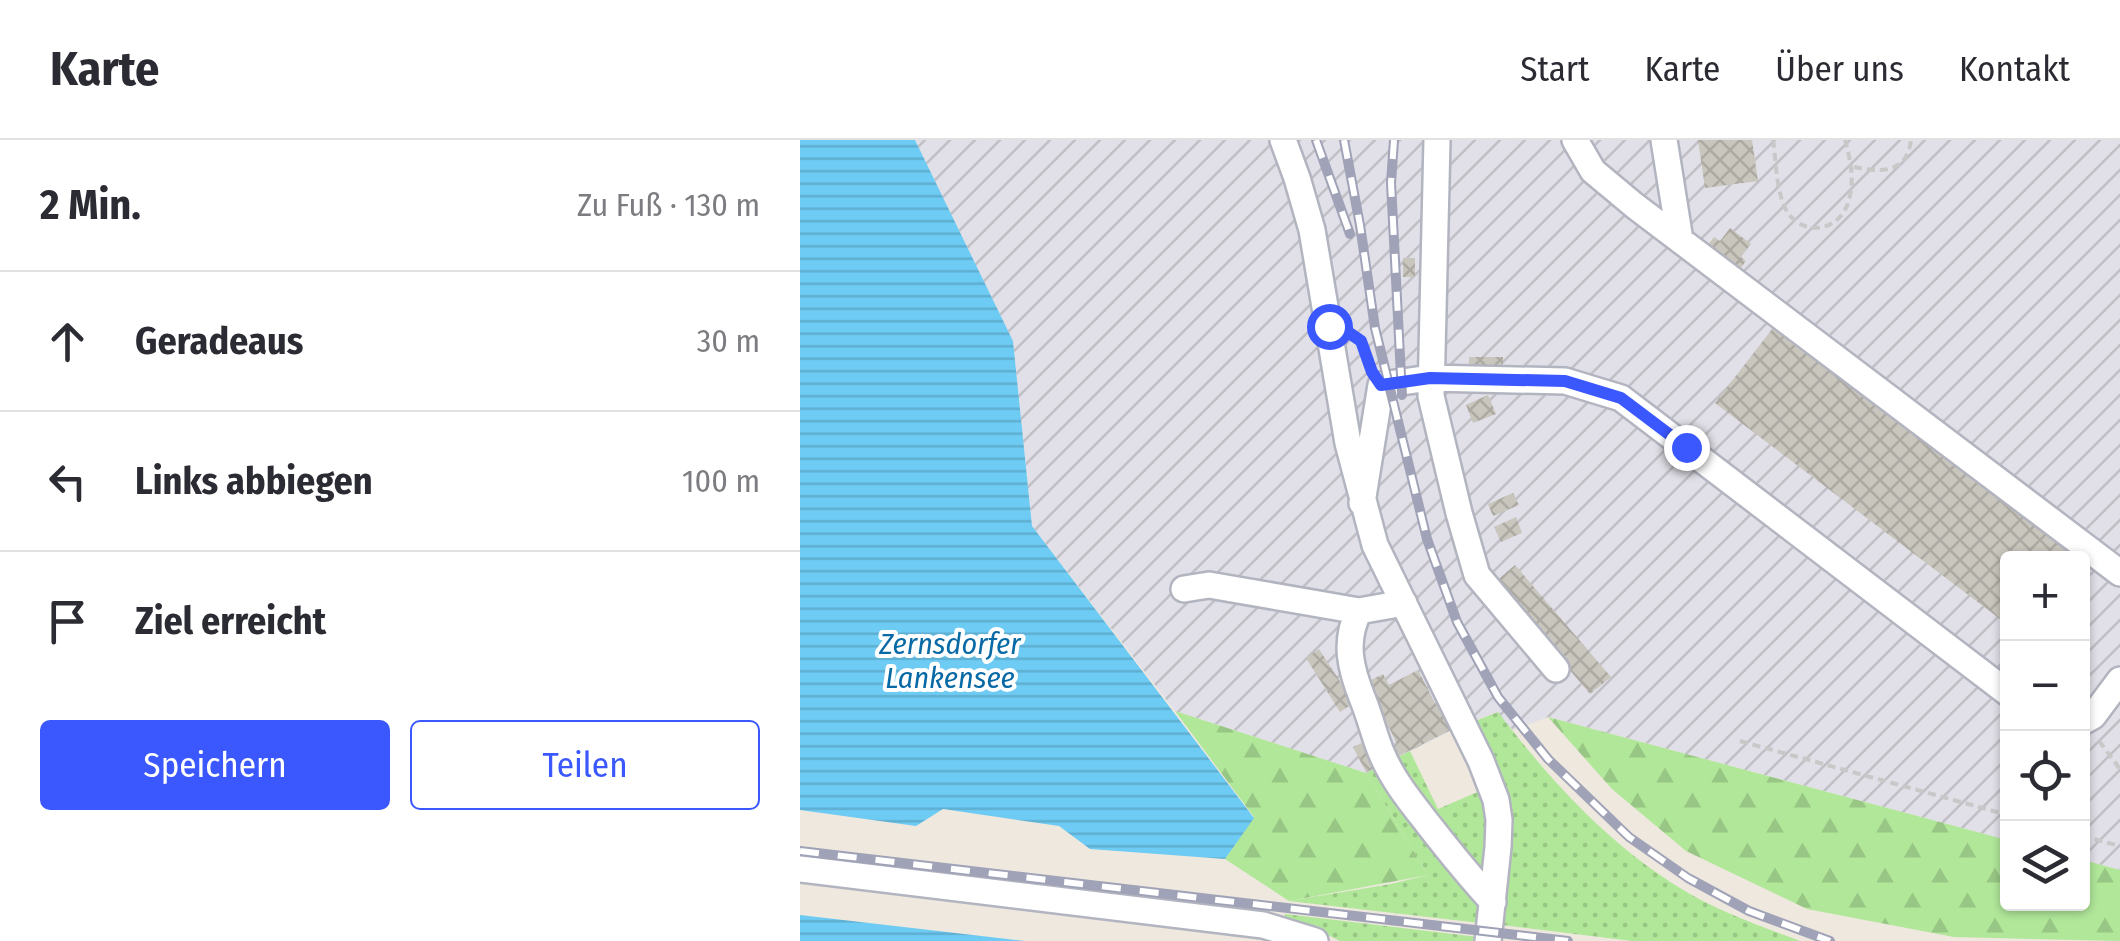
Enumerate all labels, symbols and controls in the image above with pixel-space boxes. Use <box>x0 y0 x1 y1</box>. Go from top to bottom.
text: Karte <box>50 40 159 98</box>
text: Start <box>1520 48 1590 90</box>
text: Karte <box>1645 48 1720 90</box>
text: Über uns <box>1775 48 1904 90</box>
text: Kontakt <box>1959 48 2070 90</box>
text: 2 Min. <box>40 180 141 230</box>
text: Zu Fuß · 130 m <box>577 186 760 224</box>
route start <box>1307 304 1353 350</box>
icon: ahead <box>40 314 95 369</box>
text: Geradeaus <box>135 318 303 364</box>
text: 30 m <box>697 322 760 360</box>
route end <box>1664 425 1710 471</box>
icon: left <box>40 454 95 509</box>
text: Links abbiegen <box>135 458 373 504</box>
text: 100 m <box>682 462 760 500</box>
map controls <box>2000 551 2090 911</box>
button: + <box>2000 551 2090 641</box>
icon: arrive <box>40 594 95 649</box>
text: Ziel erreicht <box>135 598 326 644</box>
water label: Zernsdorfer Lankensee <box>878 626 1022 696</box>
button: − <box>2000 641 2090 731</box>
button: Speichern <box>40 720 390 810</box>
button: Teilen <box>410 720 760 810</box>
button: locate <box>2000 731 2090 821</box>
button: layers <box>2000 821 2090 911</box>

